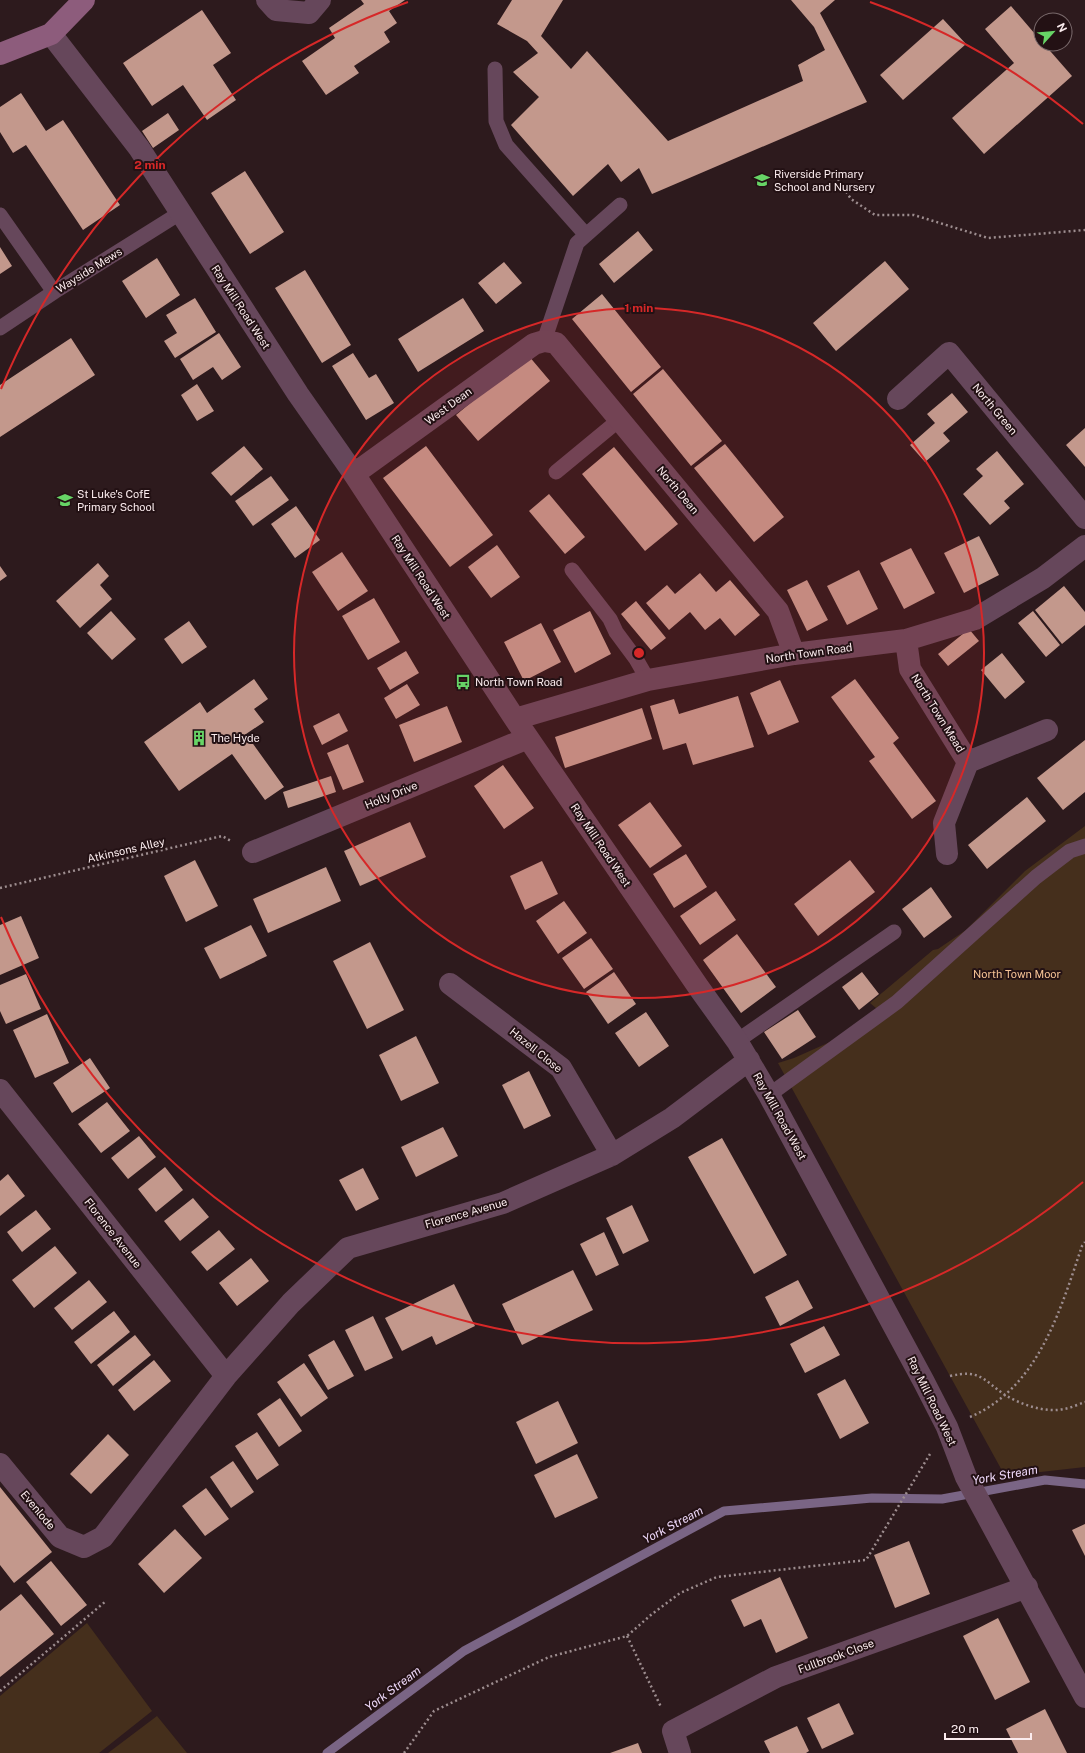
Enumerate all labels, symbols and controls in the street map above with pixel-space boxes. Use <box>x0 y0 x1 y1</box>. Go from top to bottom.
north arrow <box>1033 12 1073 52</box>
text: N <box>1055 21 1069 34</box>
text: 2 min <box>134 158 166 172</box>
place label: Riverside Primary School and Nursery <box>774 168 875 193</box>
school or university icon: Riverside Primary School and Nursery <box>753 171 771 189</box>
street label: Wayside Mews <box>54 245 124 295</box>
street label: Ray Mill Road West <box>209 263 273 351</box>
text: 1 min <box>625 301 653 315</box>
street label: North Green <box>970 381 1020 437</box>
street label: West Dean <box>422 385 474 427</box>
street label: North Dean <box>655 464 701 516</box>
place label: St Luke's CofE Primary School <box>77 488 155 513</box>
school or university icon: St Luke's CofE Primary School <box>56 491 74 509</box>
street label: Ray Mill Road West <box>389 533 453 621</box>
street label: North Town Road <box>765 641 853 665</box>
centre of rings <box>632 646 646 660</box>
street label: North Town Mead <box>909 672 967 754</box>
bus stop icon: North Town Road <box>454 673 472 691</box>
place label: North Town Road <box>475 676 562 688</box>
building icon: The Hyde <box>190 729 208 747</box>
place label: The Hyde <box>211 732 260 744</box>
street label: Holly Drive <box>363 779 419 811</box>
street label: Ray Mill Road West <box>569 801 633 889</box>
street label: Atkinsons Alley <box>86 835 166 865</box>
park label: North Town Moor <box>973 968 1061 980</box>
street label: Hazell Close <box>507 1025 565 1075</box>
street label: Ray Mill Road West <box>751 1070 809 1162</box>
street label: Florence Avenue <box>423 1195 509 1231</box>
street label: Florence Avenue <box>82 1196 144 1270</box>
street label: Ray Mill Road West <box>905 1354 959 1448</box>
water label: York Stream <box>971 1462 1039 1488</box>
street label: Evenlode <box>18 1488 58 1532</box>
water label: York Stream <box>641 1503 705 1547</box>
street label: Fullbrook Close <box>796 1637 876 1675</box>
water label: York Stream <box>362 1664 424 1714</box>
scale bar <box>945 1715 1031 1741</box>
text: 20 m <box>951 1722 979 1736</box>

